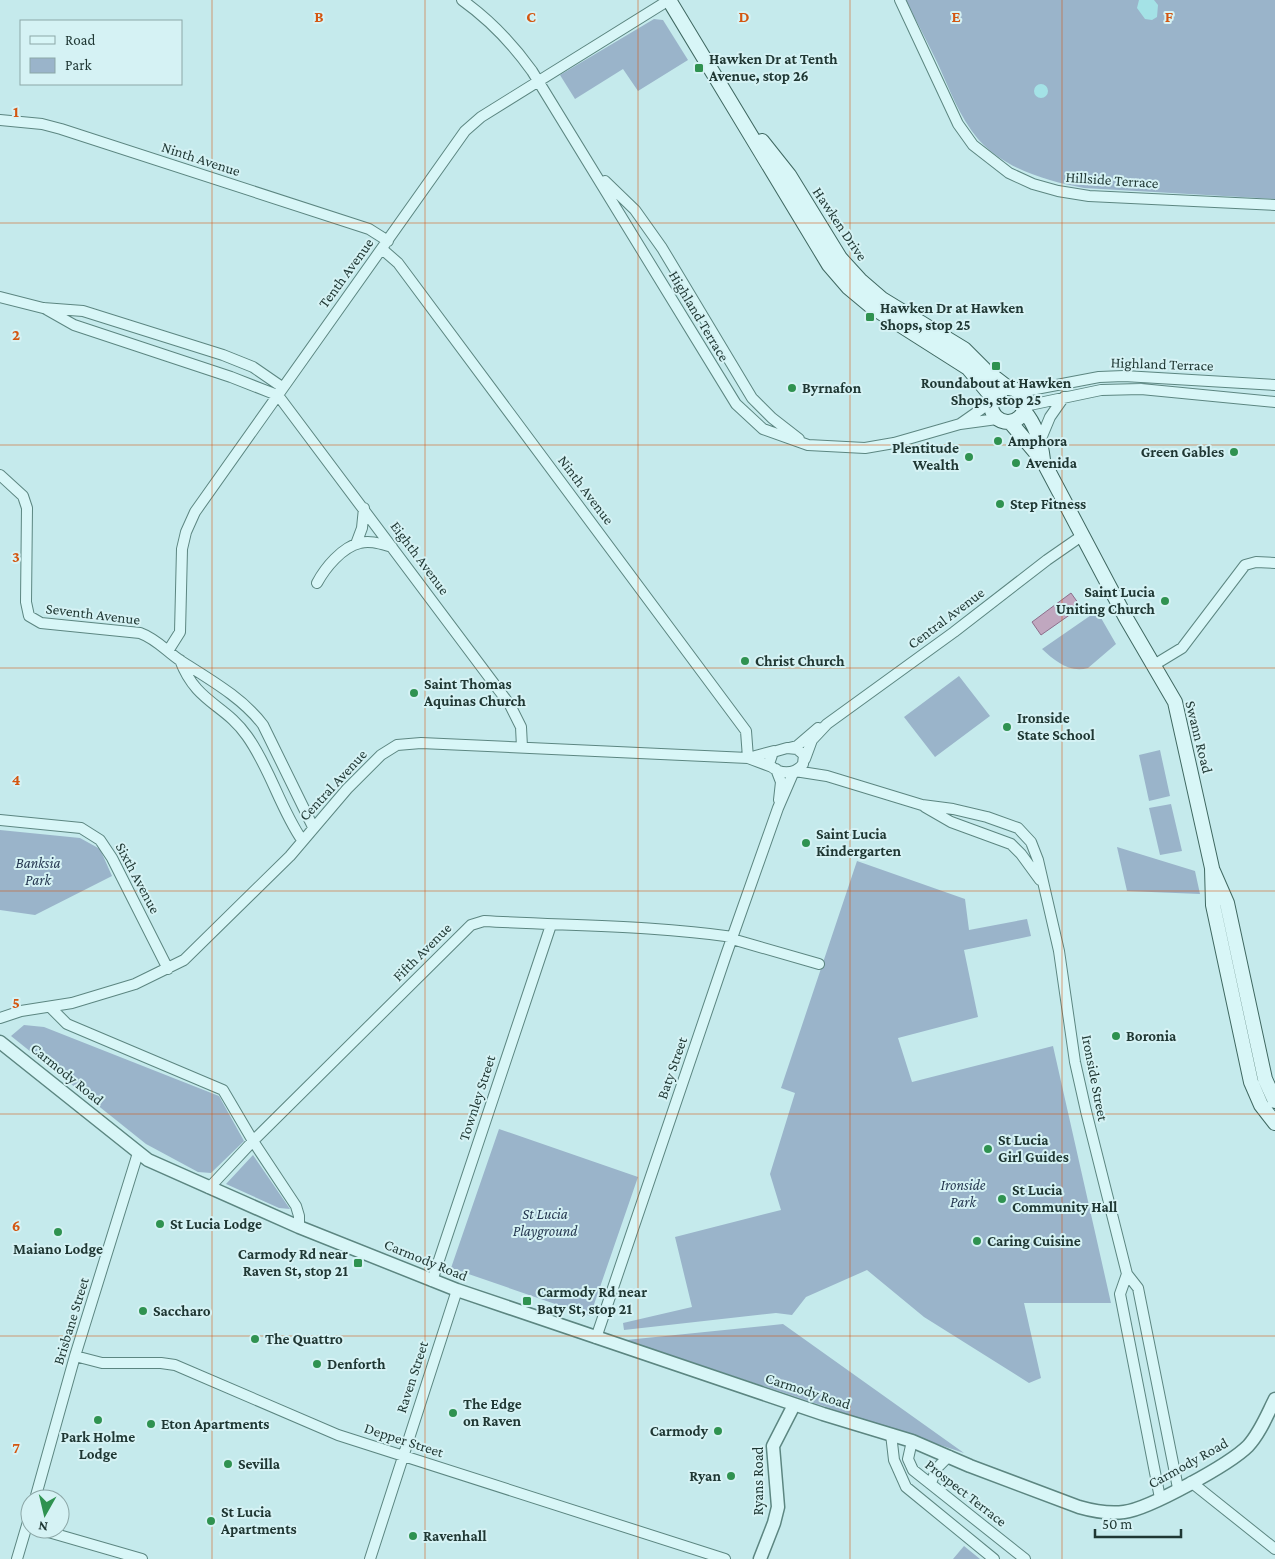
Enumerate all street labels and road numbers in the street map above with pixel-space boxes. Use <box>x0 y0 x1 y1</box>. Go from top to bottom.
street label: Ninth Avenue <box>160 139 243 179</box>
street label: Hillside Terrace <box>1065 169 1159 191</box>
street label: Hawken Drive <box>810 184 871 264</box>
street label: Tenth Avenue <box>315 235 377 311</box>
street label: Highland Terrace <box>665 268 733 365</box>
street label: Highland Terrace <box>1110 354 1214 375</box>
street label: Ninth Avenue <box>555 452 617 528</box>
street label: Eighth Avenue <box>387 518 453 599</box>
street label: Central Avenue <box>905 584 988 652</box>
street label: Seventh Avenue <box>45 600 142 628</box>
street label: Swann Road <box>1182 699 1216 775</box>
street label: Central Avenue <box>296 746 370 824</box>
street label: Sixth Avenue <box>113 840 164 916</box>
street label: Fifth Avenue <box>390 919 455 984</box>
street label: Baty Street <box>654 1034 691 1102</box>
street label: Ironside Street <box>1079 1034 1111 1123</box>
street label: Carmody Road <box>27 1040 107 1109</box>
street label: Townley Street <box>456 1052 500 1143</box>
street label: Carmody Road <box>382 1236 470 1285</box>
street label: Brisbane Street <box>50 1274 92 1367</box>
street label: Raven Street <box>393 1338 431 1415</box>
street label: Carmody Road <box>763 1370 853 1413</box>
street label: Depper Street <box>362 1420 447 1462</box>
street label: Carmody Road <box>1145 1434 1231 1492</box>
street label: Ryans Road <box>750 1446 767 1515</box>
street label: Prospect Terrace <box>922 1456 1010 1531</box>

